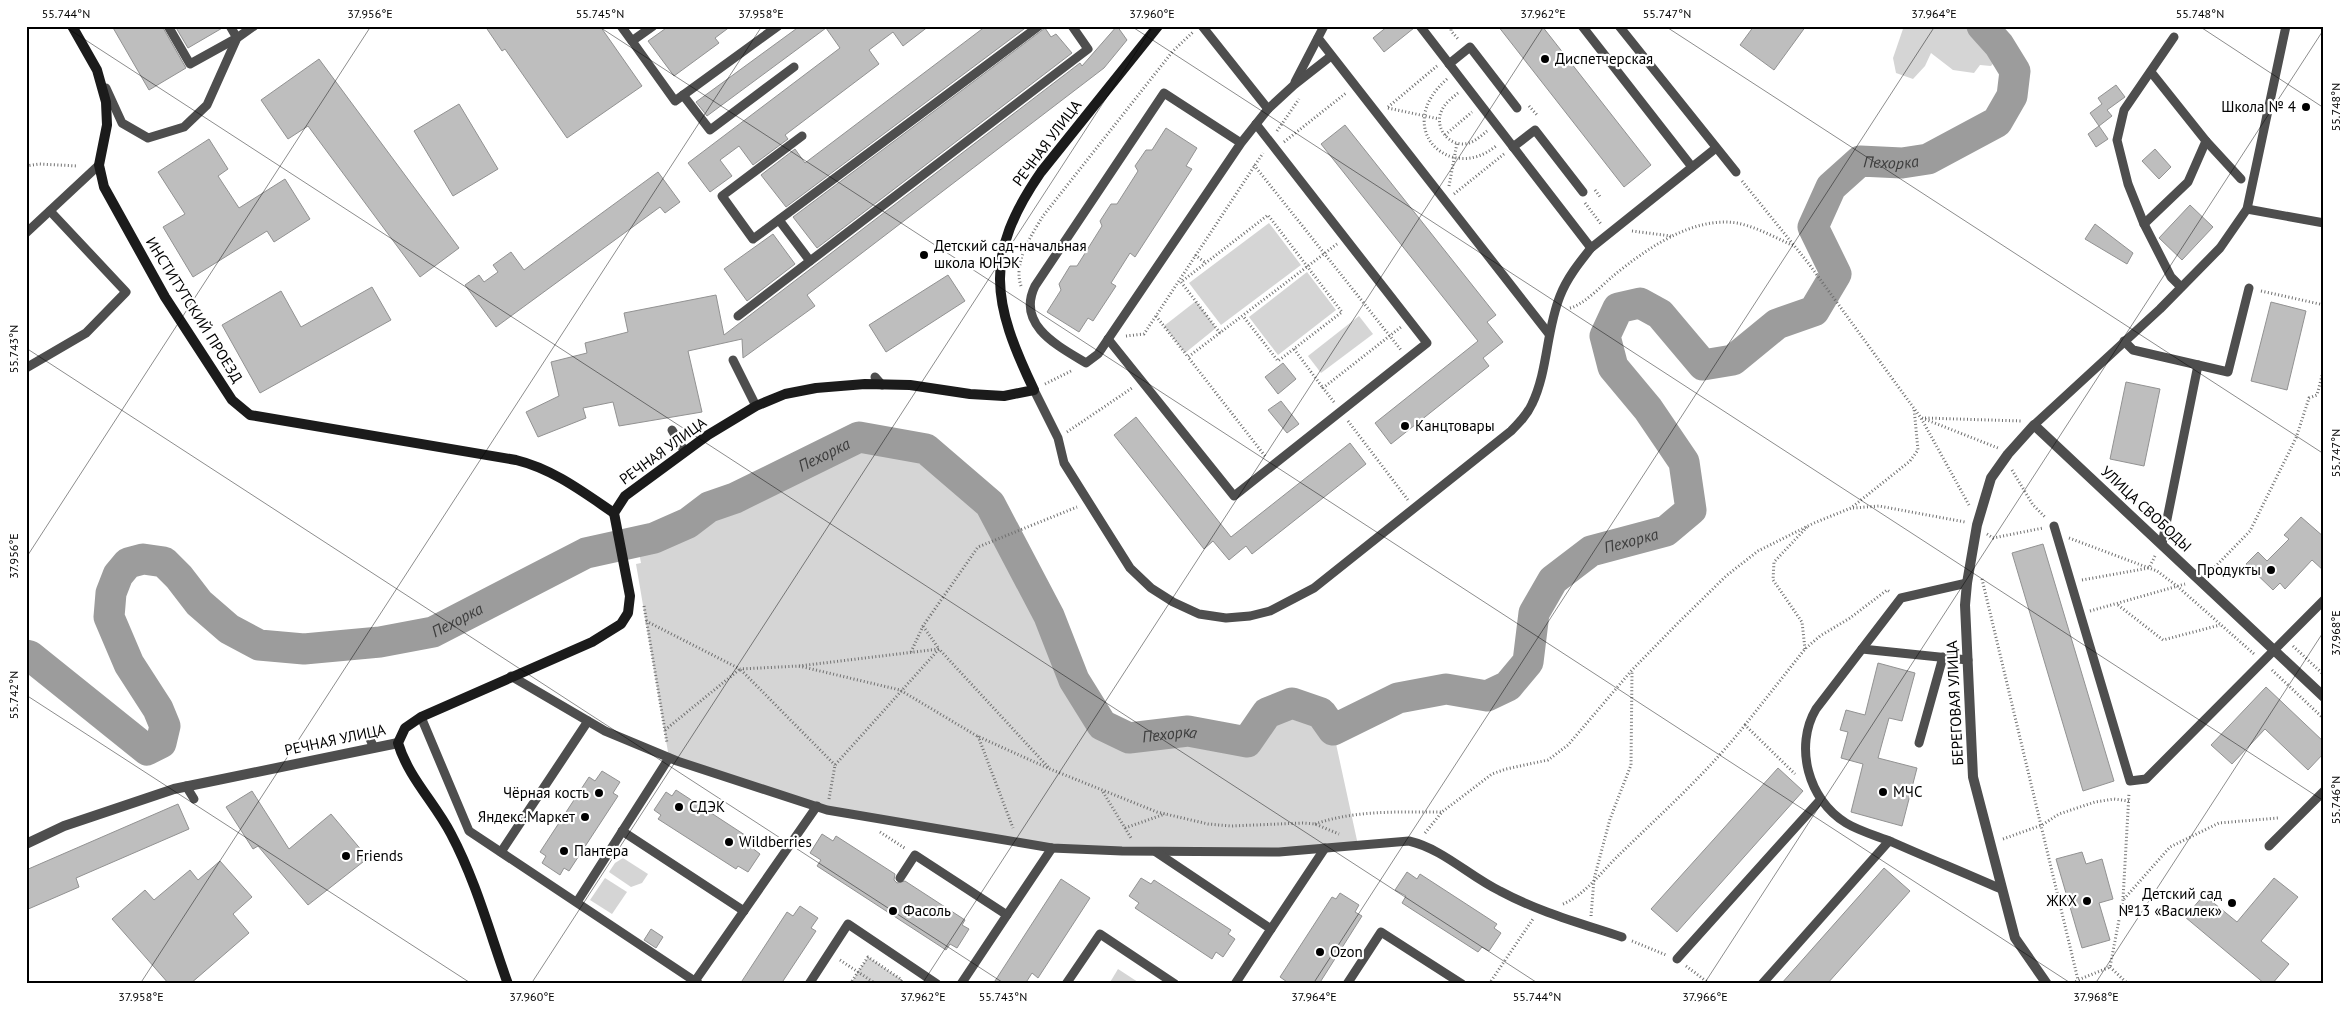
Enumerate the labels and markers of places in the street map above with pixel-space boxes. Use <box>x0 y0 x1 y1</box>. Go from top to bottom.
place label: Диспетчерская <box>1555 49 1653 68</box>
marker: Диспетчерская <box>1539 53 1551 65</box>
place label: Школа № 4 <box>2221 97 2296 116</box>
marker: Школа № 4 <box>2300 101 2312 113</box>
place label: Детский сад-начальная школа ЮНЭК <box>934 236 1087 272</box>
marker: Детский сад-начальная школа ЮНЭК <box>918 249 930 261</box>
place label: Канцтовары <box>1415 416 1495 435</box>
marker: Канцтовары <box>1399 420 1411 432</box>
place label: Продукты <box>2197 560 2261 579</box>
marker: Продукты <box>2265 564 2277 576</box>
place label: МЧС <box>1893 782 1923 801</box>
place label: Чёрная кость <box>503 783 589 802</box>
marker: МЧС <box>1877 786 1889 798</box>
marker: Чёрная кость <box>593 787 605 799</box>
place label: СДЭК <box>689 797 725 816</box>
marker: СДЭК <box>673 801 685 813</box>
place label: Яндекс.Маркет <box>478 807 575 826</box>
marker: Яндекс.Маркет <box>579 811 591 823</box>
place label: Wildberries <box>739 832 812 851</box>
marker: Wildberries <box>723 836 735 848</box>
place label: Пантера <box>574 841 628 860</box>
marker: Пантера <box>558 845 570 857</box>
place label: Friends <box>356 846 403 865</box>
marker: Friends <box>340 850 352 862</box>
place label: Детский сад №13 «Василек» <box>2118 884 2222 920</box>
place label: ЖКХ <box>2045 891 2077 910</box>
marker: ЖКХ <box>2081 895 2093 907</box>
marker: Детский сад №13 «Василек» <box>2226 897 2238 909</box>
place label: Фасоль <box>903 901 951 920</box>
marker: Фасоль <box>887 905 899 917</box>
place label: Ozon <box>1330 942 1363 961</box>
marker: Ozon <box>1314 946 1326 958</box>

